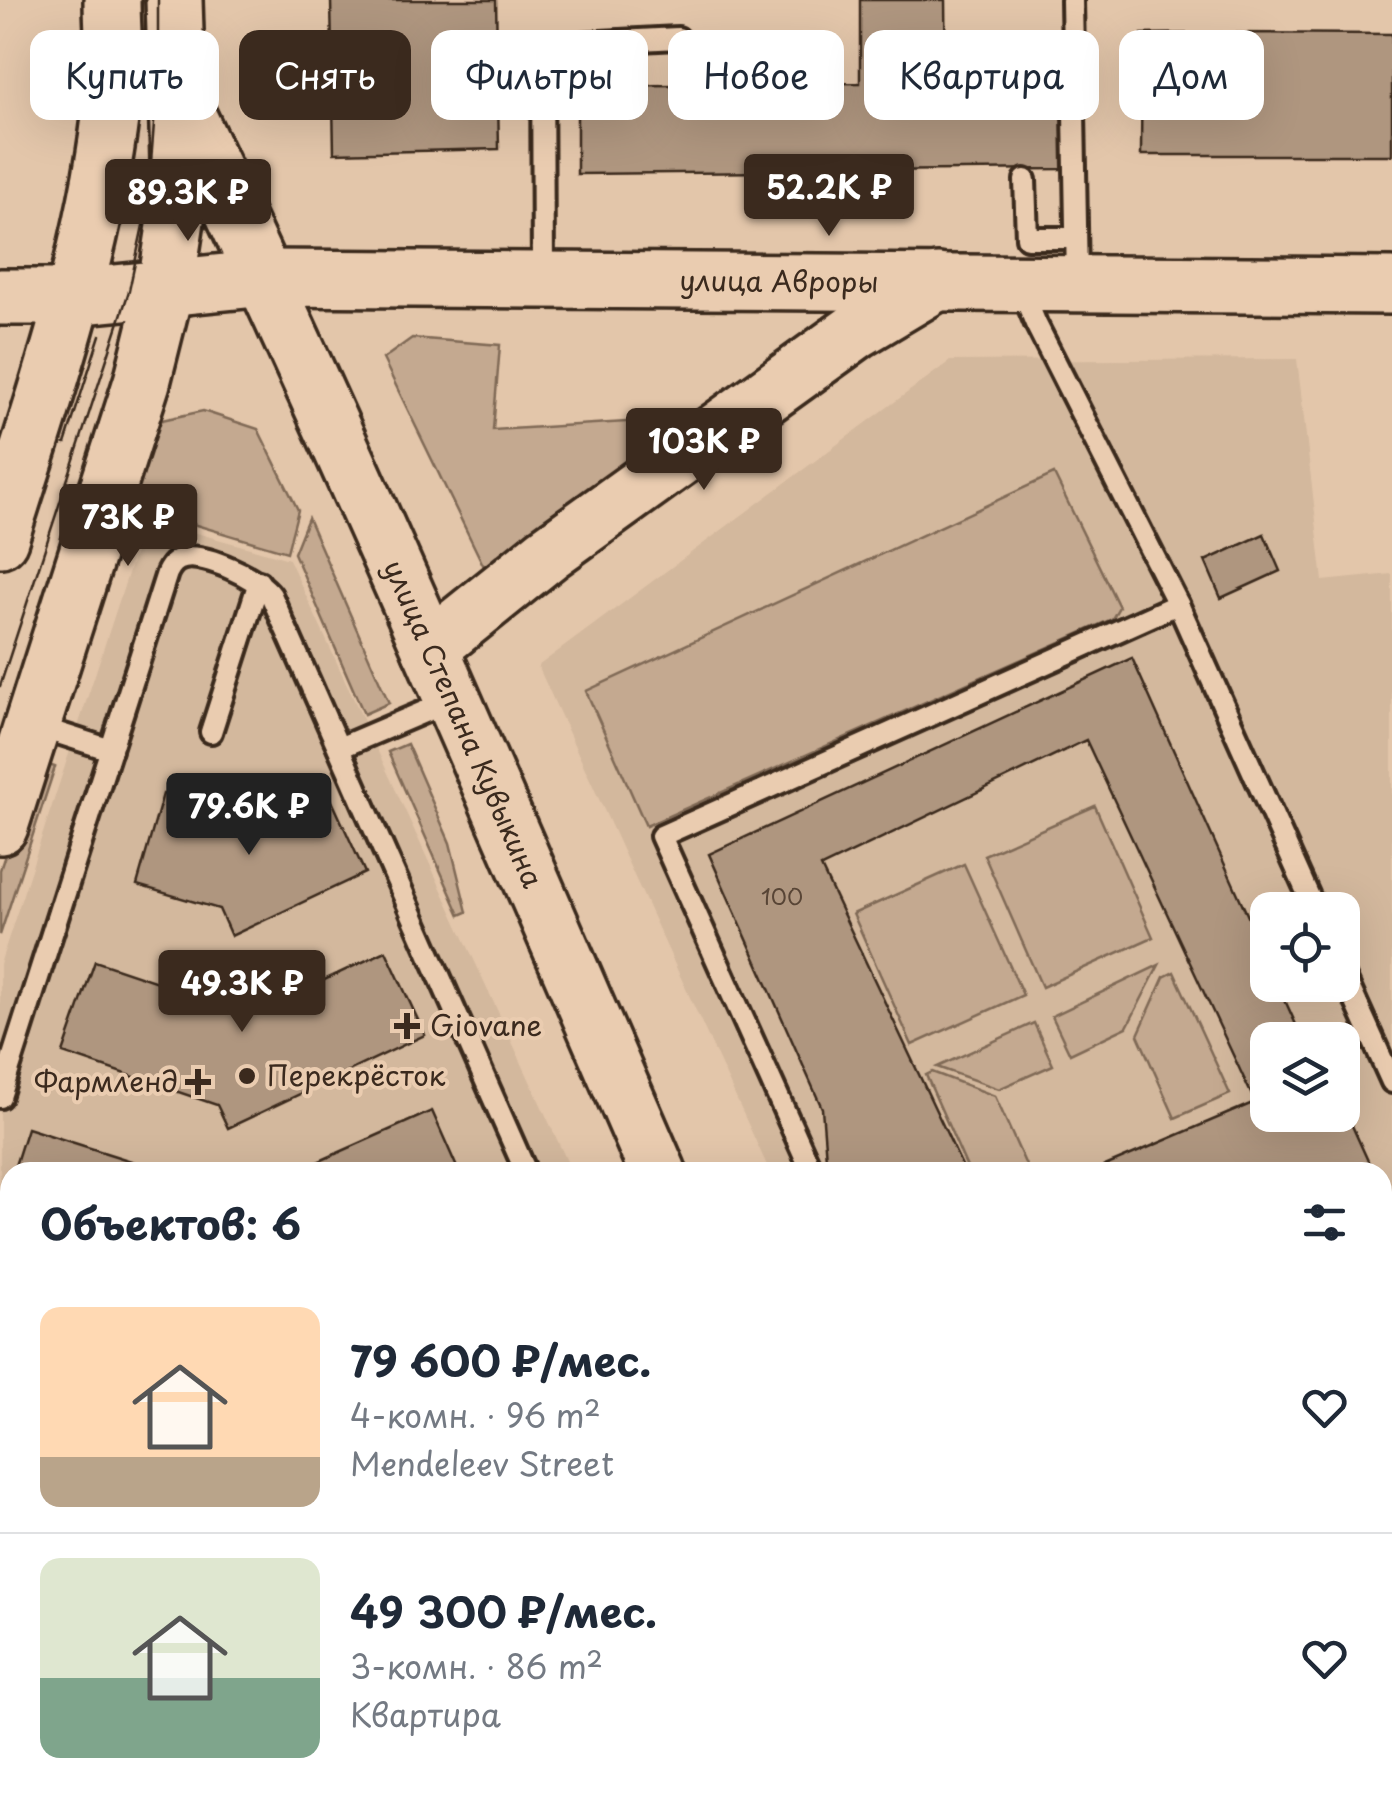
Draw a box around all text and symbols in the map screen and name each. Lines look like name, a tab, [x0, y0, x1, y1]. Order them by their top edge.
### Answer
chip: Купить	[30, 30, 219, 120]
chip: Снять	[239, 30, 411, 120]
chip: Фильтры	[431, 30, 648, 120]
chip: Новое	[668, 30, 844, 120]
chip: Квартира	[864, 30, 1099, 120]
chip: Дом	[1119, 30, 1264, 120]
pin: 52.2K ₽	[737, 154, 921, 239]
pin: 89.3K ₽	[96, 159, 280, 244]
text: 52.2K ₽	[766, 162, 892, 210]
text: 89.3K ₽	[127, 167, 249, 215]
street label: улица Авроры	[679, 258, 879, 302]
pin: 103K ₽	[623, 408, 785, 493]
text: 103K ₽	[648, 416, 760, 464]
pin: 73K ₽	[58, 484, 198, 569]
text: 73K ₽	[81, 492, 175, 540]
street label: улица Степана Кувыкина	[374, 552, 555, 894]
pin: 79.6K ₽	[157, 773, 341, 858]
text: 79.6K ₽	[188, 781, 310, 829]
house number: 100	[761, 879, 803, 912]
map controls	[1250, 892, 1360, 1132]
button: locate	[1250, 892, 1360, 1002]
pin: 49.3K ₽	[150, 950, 334, 1035]
text: 49.3K ₽	[180, 958, 304, 1006]
place label: Giovane	[430, 1003, 542, 1046]
marker: Giovane	[394, 1013, 420, 1039]
button: layers	[1250, 1022, 1360, 1132]
place label: Перекрёсток	[267, 1053, 446, 1096]
place label: Фармленд	[34, 1059, 178, 1102]
marker: Перекрёсток	[236, 1065, 258, 1087]
marker: Фармленд	[187, 1071, 209, 1093]
text: Объектов: 6	[40, 1191, 301, 1254]
icon: filters	[1297, 1195, 1352, 1250]
text: 79 600 ₽/мес.	[350, 1328, 651, 1391]
icon: home	[120, 1347, 240, 1467]
icon: heart	[1297, 1380, 1352, 1435]
text: 4-комн. · 96 m²	[350, 1391, 601, 1439]
text: Mendeleev Street	[350, 1439, 614, 1487]
text: 49 300 ₽/мес.	[350, 1579, 657, 1642]
icon: home	[120, 1598, 240, 1718]
icon: heart	[1297, 1631, 1352, 1686]
text: 3-комн. · 86 m²	[350, 1642, 603, 1690]
text: Квартира	[350, 1690, 501, 1738]

